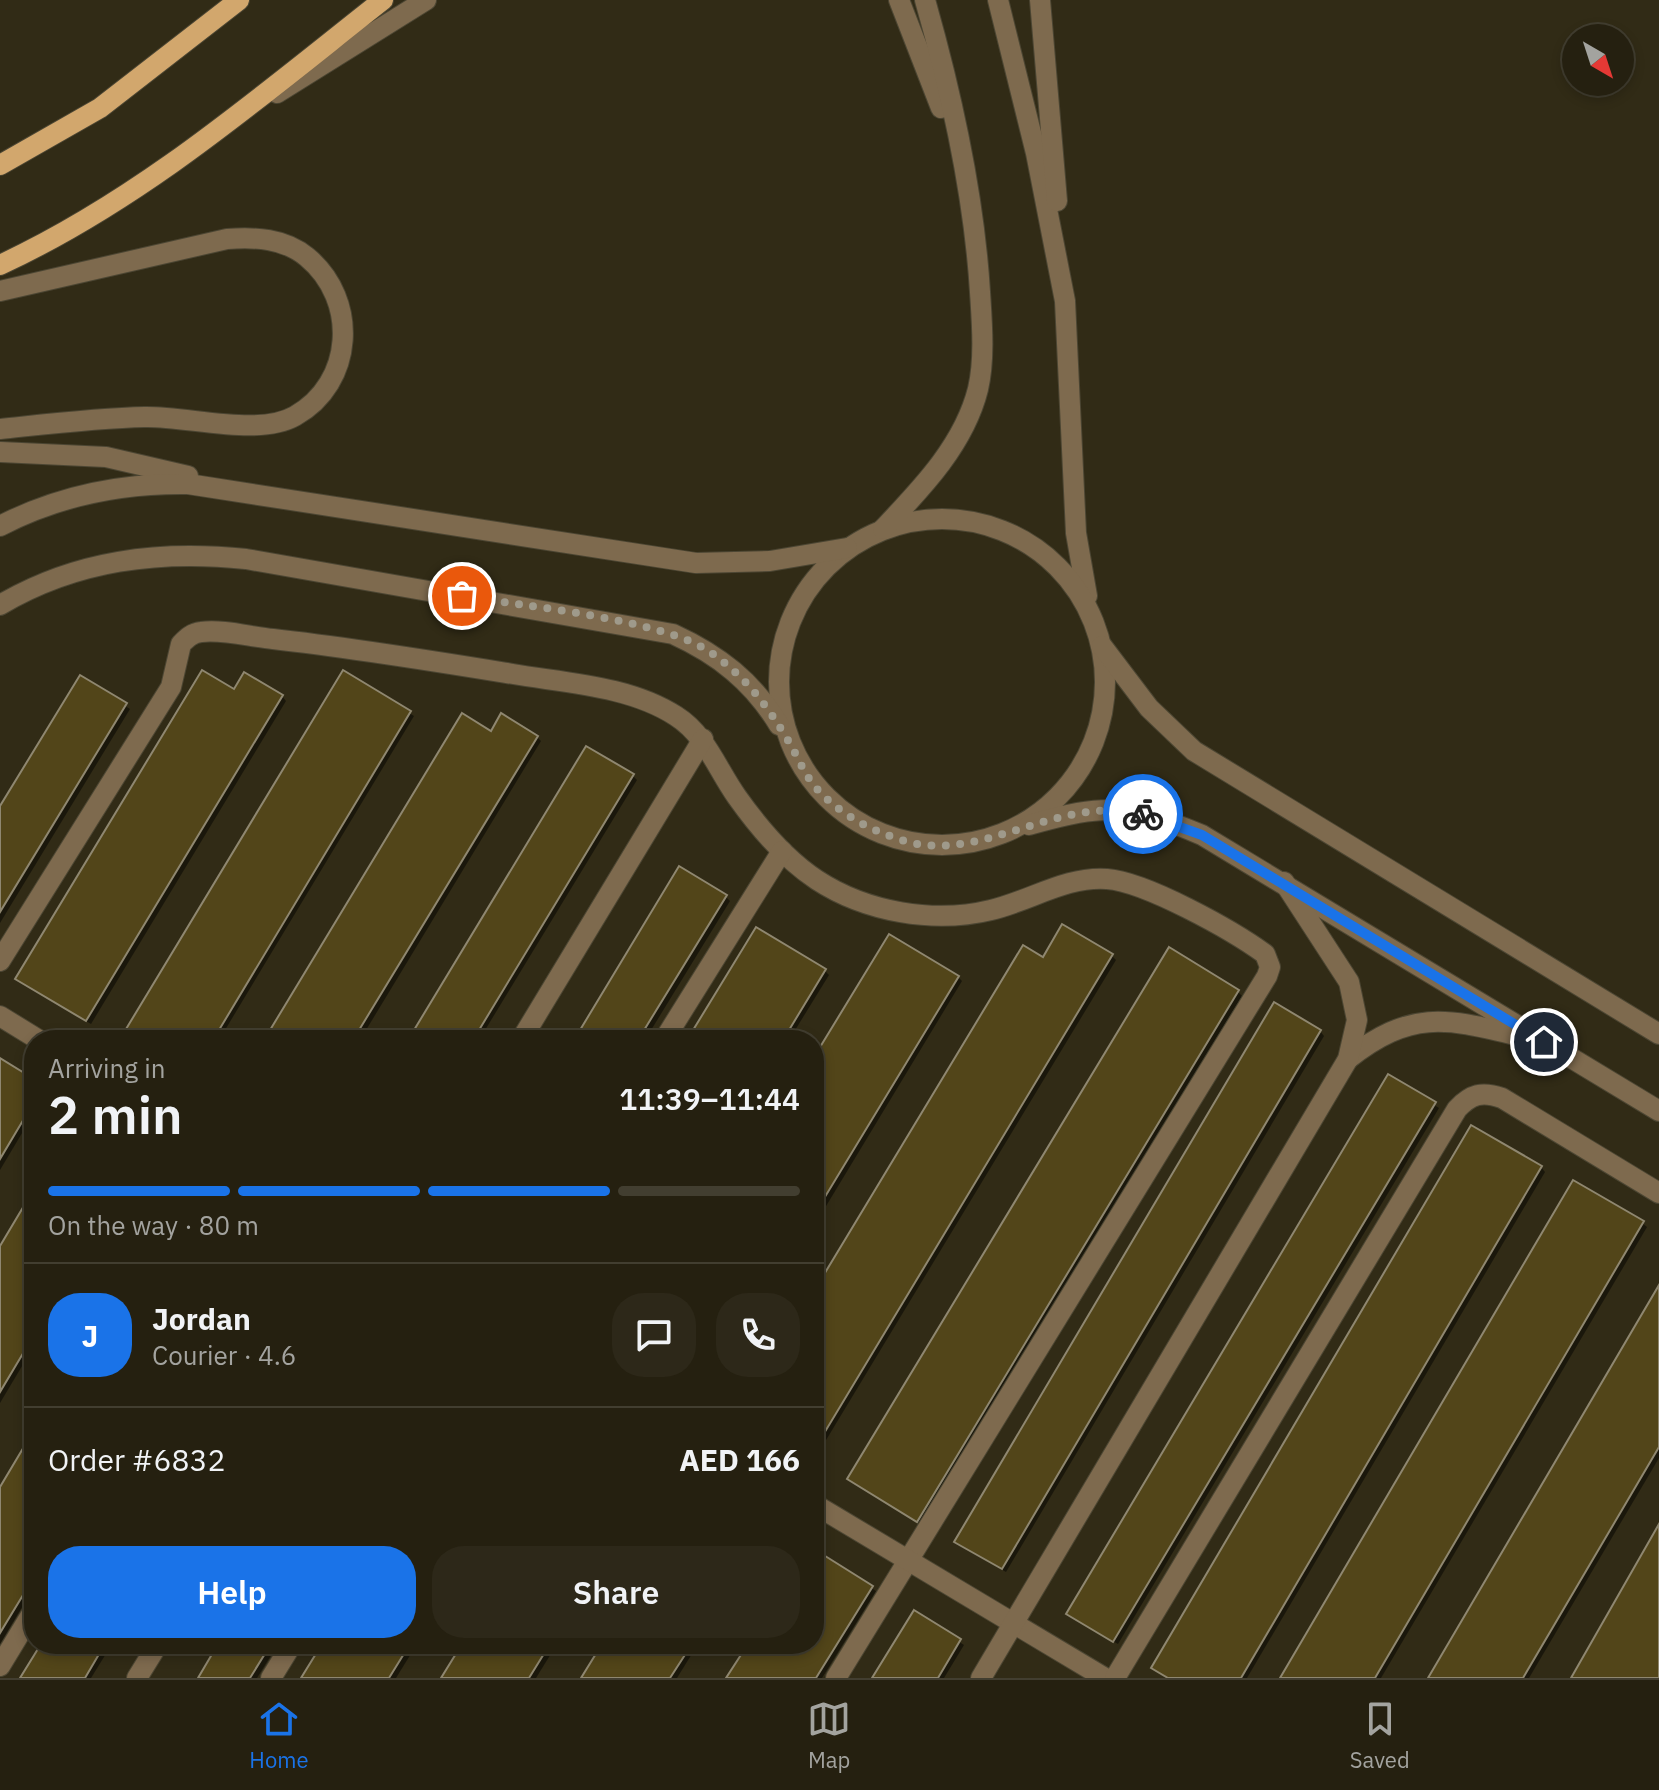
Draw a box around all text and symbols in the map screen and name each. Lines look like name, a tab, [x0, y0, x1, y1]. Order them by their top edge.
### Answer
north arrow	[1562, 24, 1634, 96]
map controls	[1562, 24, 1634, 96]
pin	[428, 562, 496, 630]
icon: bag	[440, 574, 484, 618]
courier	[1103, 774, 1183, 854]
icon: bike	[1121, 792, 1165, 836]
pin	[1510, 1008, 1578, 1076]
icon: home	[1522, 1020, 1566, 1064]
text: Arriving in	[48, 1051, 165, 1085]
text: 11:39–11:44	[619, 1079, 800, 1118]
text: 2 min	[48, 1081, 183, 1148]
text: On the way · 80 m	[48, 1208, 259, 1242]
button: chat	[612, 1293, 696, 1377]
button: phone	[716, 1293, 800, 1377]
text: Jordan	[152, 1299, 251, 1338]
text: J	[82, 1316, 98, 1355]
text: Courier · 4.6	[152, 1338, 296, 1372]
text: Order #6832	[48, 1440, 225, 1479]
text: AED 166	[679, 1440, 800, 1479]
button: Help	[48, 1546, 416, 1638]
button: Share	[432, 1546, 800, 1638]
tab: Home	[249, 1697, 309, 1774]
tab: Map	[807, 1697, 851, 1774]
tab: Saved	[1350, 1697, 1410, 1774]

